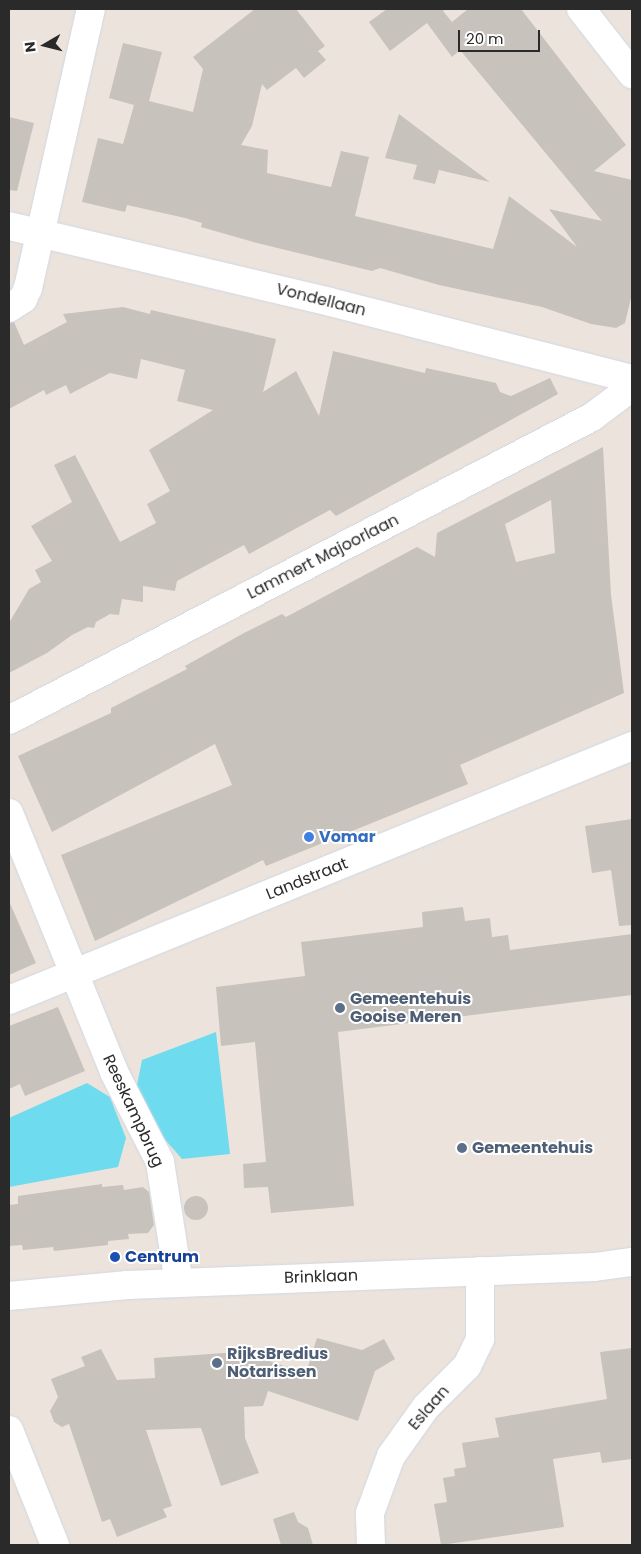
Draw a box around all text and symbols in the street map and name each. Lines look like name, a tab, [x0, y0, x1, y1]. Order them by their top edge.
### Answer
north arrow	[20, 20, 70, 70]
scale bar	[461, 20, 544, 52]
text: 20 m	[466, 28, 504, 49]
text: N	[20, 40, 41, 54]
street label: Vondellaan	[274, 280, 368, 320]
street label: Lammert Majoorlaan	[244, 510, 402, 604]
place label: Vomar	[319, 827, 376, 847]
marker: Vomar	[303, 831, 315, 843]
street label: Landstraat	[263, 854, 351, 904]
place label: Gemeentehuis Gooise Meren	[350, 989, 471, 1027]
marker: Gemeentehuis Gooise Meren	[334, 1002, 346, 1014]
street label: Reeskampbrug	[98, 1052, 168, 1170]
place label: Gemeentehuis	[472, 1138, 593, 1158]
marker: Gemeentehuis	[456, 1142, 468, 1154]
place label: Centrum	[125, 1247, 199, 1267]
marker: Centrum	[109, 1251, 121, 1263]
street label: Brinklaan	[284, 1266, 358, 1288]
place label: RijksBredius Notarissen	[227, 1344, 328, 1382]
marker: RijksBredius Notarissen	[211, 1357, 223, 1369]
street label: Eslaan	[405, 1382, 453, 1434]

